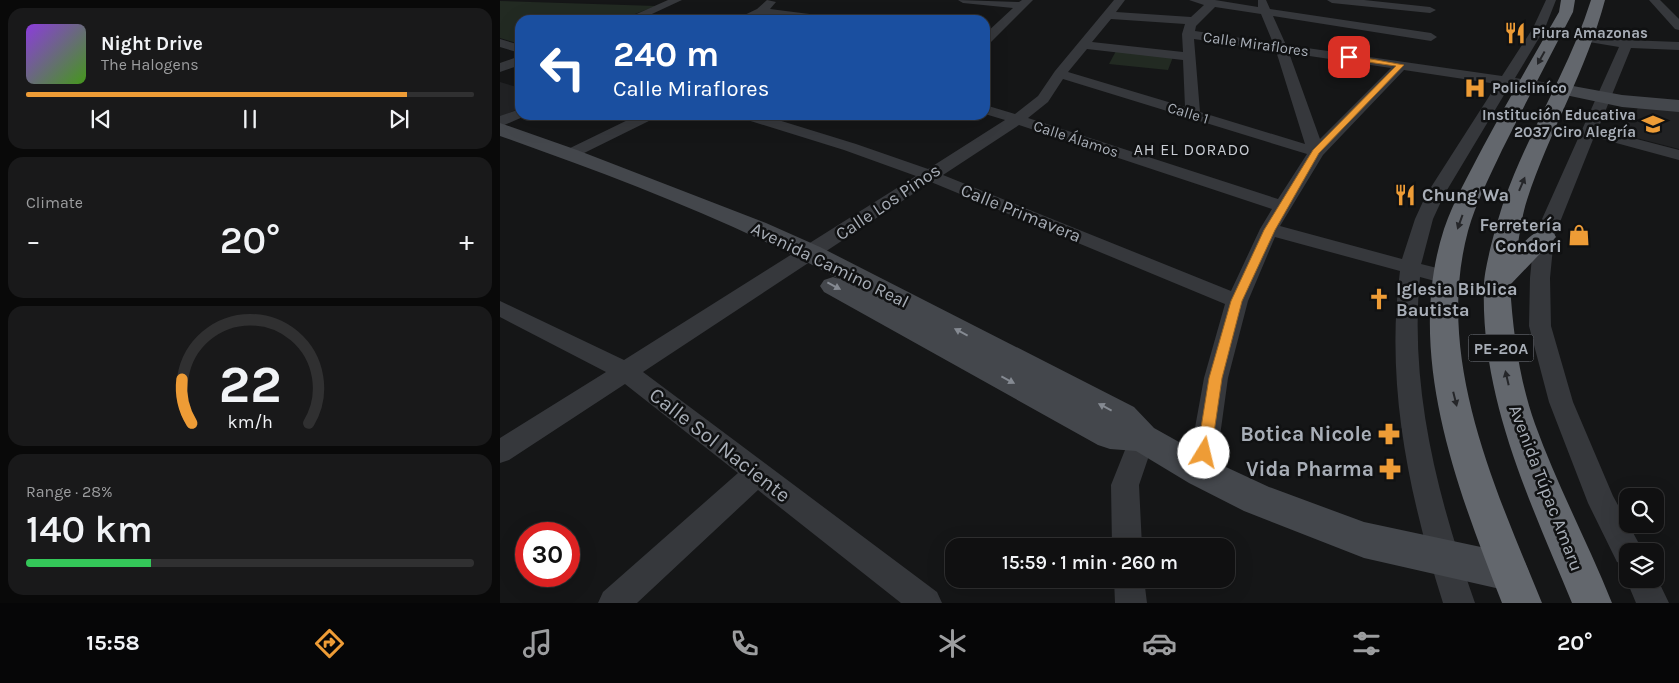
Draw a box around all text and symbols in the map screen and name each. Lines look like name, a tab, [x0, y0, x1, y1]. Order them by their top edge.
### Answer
restaurant icon: Piura Amazonas	[1502, 20, 1528, 46]
place label: Piura Amazonas	[1532, 24, 1648, 42]
street label: Calle Miraflores	[1202, 28, 1310, 60]
text: Night Drive	[101, 33, 203, 55]
text: 240 m	[613, 34, 719, 75]
icon: left	[530, 35, 595, 100]
pin	[1328, 36, 1370, 78]
icon: arrive	[1335, 43, 1363, 71]
one-way arrow	[1536, 51, 1545, 64]
text: The Halogens	[101, 55, 199, 74]
hospital icon: Policliníco	[1462, 75, 1488, 101]
text: Calle Miraflores	[613, 76, 769, 102]
place label: Policliníco	[1492, 79, 1567, 97]
street label: Calle 1	[1165, 98, 1211, 128]
icon: previous	[87, 105, 115, 133]
icon: pause	[236, 105, 264, 133]
icon: next	[385, 105, 413, 133]
place label: Institución Educativa 2037 Ciro Alegría	[1482, 106, 1636, 141]
school or university icon: Institución Educativa 2037 Ciro Alegría	[1640, 111, 1666, 137]
street label: Calle Álamos	[1031, 117, 1121, 161]
district label: AH EL DORADO	[1134, 140, 1250, 159]
street label: Calle Los Pinos	[831, 159, 945, 245]
one-way arrow	[1519, 177, 1527, 191]
street label: Calle Primavera	[958, 179, 1084, 247]
restaurant icon: Chung Wa	[1392, 182, 1418, 208]
place label: Chung Wa	[1422, 184, 1509, 206]
text: Climate	[26, 193, 83, 212]
one-way arrow	[1456, 214, 1463, 229]
place label: Ferretería Condori	[1479, 214, 1562, 257]
street label: Avenida Camino Real	[748, 217, 912, 313]
text: 20°	[220, 218, 280, 263]
shop icon: Ferretería Condori	[1566, 222, 1592, 248]
text: −	[26, 224, 41, 257]
text: +	[459, 224, 474, 257]
place label: Iglesia Biblica Bautista	[1396, 278, 1518, 321]
one-way arrow	[827, 282, 841, 291]
church icon: Iglesia Biblica Bautista	[1366, 286, 1392, 312]
one-way arrow	[954, 328, 968, 336]
road number: PE-20A	[1468, 334, 1534, 362]
text: 22	[219, 354, 281, 415]
one-way arrow	[1503, 370, 1511, 385]
one-way arrow	[1001, 376, 1015, 384]
street label: Calle Sol Naciente	[645, 383, 795, 507]
one-way arrow	[1451, 391, 1459, 406]
street label: Avenida Túpac Amaru	[1504, 402, 1588, 574]
one-way arrow	[1098, 403, 1112, 411]
text: km/h	[227, 412, 273, 433]
pharmacy icon: Botica Nicole	[1376, 421, 1402, 447]
place label: Botica Nicole	[1240, 422, 1372, 446]
position arrow	[1177, 426, 1229, 478]
pharmacy icon: Vida Pharma	[1377, 456, 1403, 482]
place label: Vida Pharma	[1246, 457, 1374, 481]
text: Range · 28%	[26, 482, 113, 501]
map controls	[1619, 488, 1664, 588]
button: search	[1619, 488, 1664, 533]
text: 140 km	[26, 507, 153, 552]
speed limit sign: 30	[515, 522, 580, 587]
button: layers	[1619, 543, 1664, 588]
text: 15:59 · 1 min · 260 m	[1002, 552, 1178, 574]
icon: directions	[312, 626, 347, 661]
icon: music	[520, 626, 555, 661]
icon: phone	[727, 626, 762, 661]
icon: climate	[935, 626, 970, 661]
icon: car	[1142, 626, 1177, 661]
icon: filters	[1349, 626, 1384, 661]
text: 15:58	[86, 630, 140, 656]
text: 20°	[1557, 630, 1593, 656]

